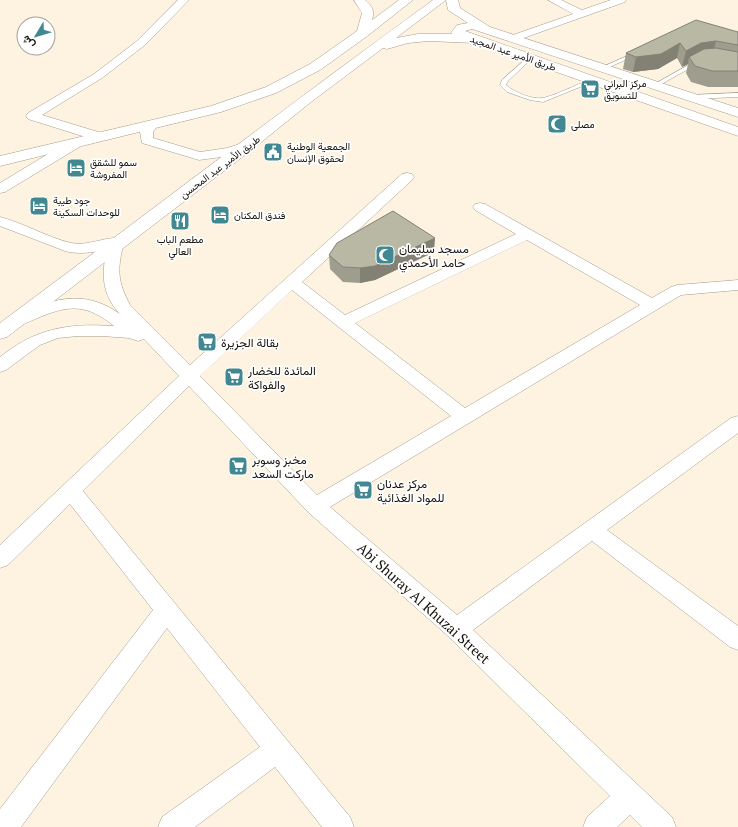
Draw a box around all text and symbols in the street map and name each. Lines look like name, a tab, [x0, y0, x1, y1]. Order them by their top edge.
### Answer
north arrow	[16, 16, 56, 56]
street label: طريق الأمير عبد المجيد	[468, 32, 558, 74]
text: ش	[19, 33, 38, 52]
place label: مركز البراني للتسويق	[604, 77, 647, 102]
supermarket icon: مركز البراني للتسويق	[579, 78, 601, 100]
mosque icon: مصلى	[546, 113, 568, 135]
place label: مصلى	[571, 118, 595, 131]
street label: طريق الأمير عبد المحسن	[177, 132, 263, 201]
place label: الجمعية الوطنية لحقوق الإنسان	[287, 140, 350, 165]
public building icon: الجمعية الوطنية لحقوق الإنسان	[262, 141, 284, 163]
place label: سمو للشقق المفروشة	[90, 156, 137, 181]
hotel icon: سمو للشقق المفروشة	[65, 157, 87, 179]
place label: جود طيبة للوحدات السكينة	[53, 194, 120, 219]
hotel icon: جود طيبة للوحدات السكينة	[28, 195, 50, 217]
hotel icon: فندق المكنان	[209, 204, 231, 226]
place label: فندق المكنان	[234, 209, 286, 222]
restaurant icon: مطعم الباب العالي	[169, 210, 191, 232]
place label: مطعم الباب العالي	[157, 233, 203, 260]
place label: مسجد سليمان حامد الأحمدي	[399, 241, 469, 273]
mosque icon: مسجد سليمان حامد الأحمدي	[374, 244, 396, 266]
supermarket icon: بقالة الجزيرة	[196, 331, 218, 353]
place label: بقالة الجزيرة	[221, 335, 279, 351]
place label: المائدة للخضار والفواكة	[247, 363, 316, 393]
supermarket icon: المائدة للخضار والفواكة	[223, 366, 245, 388]
place label: مخبز وسوبر ماركت السعد	[251, 452, 314, 482]
supermarket icon: مخبز وسوبر ماركت السعد	[227, 455, 249, 477]
place label: مركز عدنان للمواد الغذائية	[377, 476, 444, 506]
supermarket icon: مركز عدنان للمواد الغذائية	[352, 479, 374, 501]
street label: Abi Shuray Al Khuzai Street	[354, 538, 495, 668]

